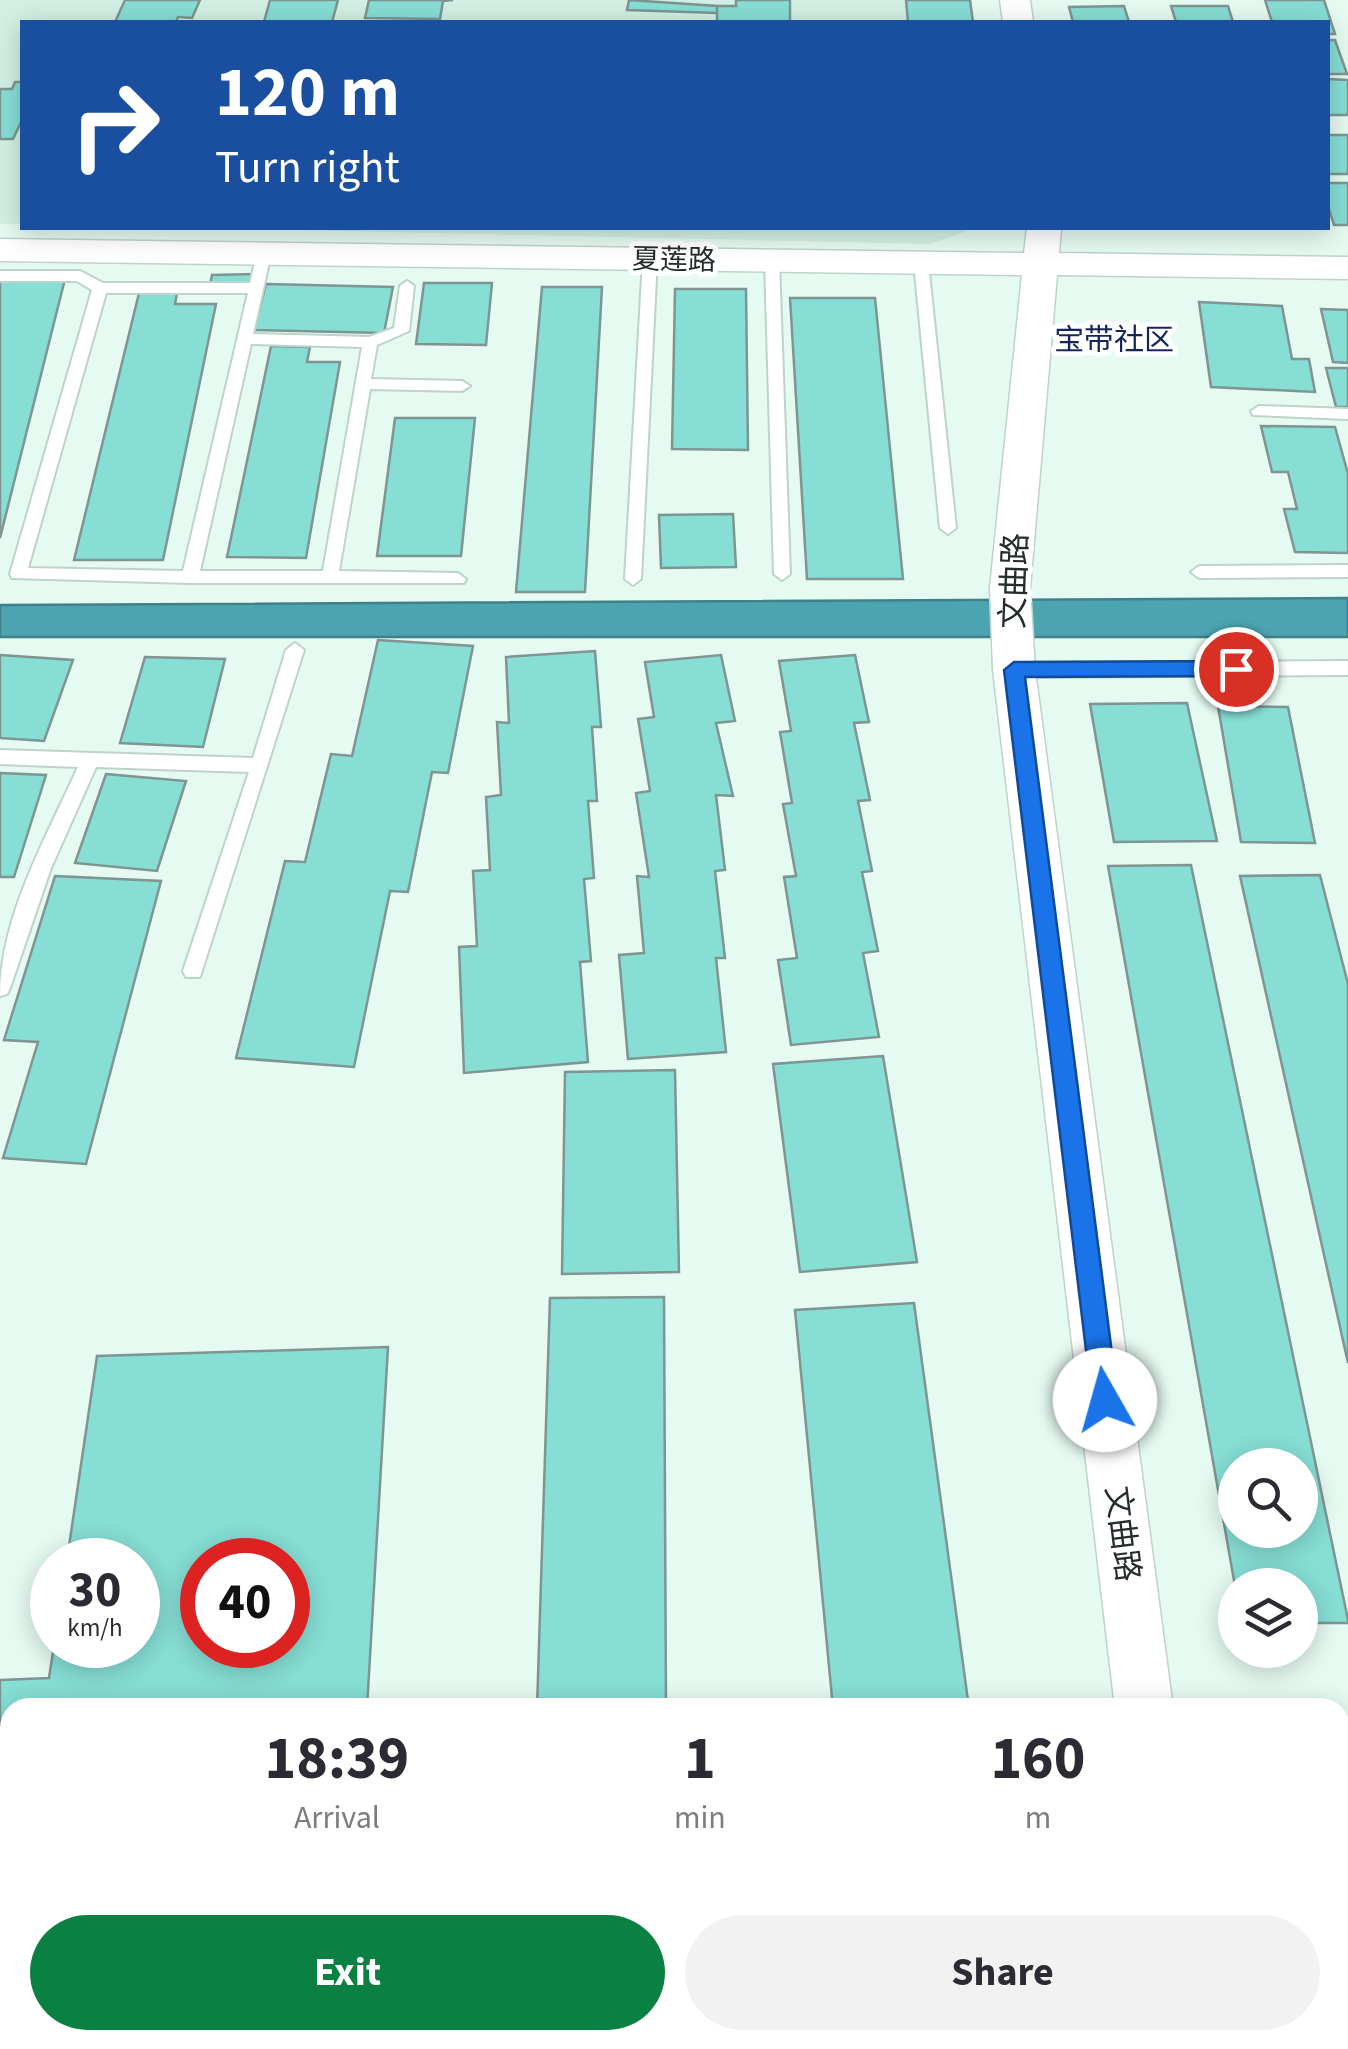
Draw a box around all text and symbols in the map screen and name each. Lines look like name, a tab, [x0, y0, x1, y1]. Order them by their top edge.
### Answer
text: 120 m	[215, 43, 400, 143]
icon: right	[50, 60, 180, 190]
text: Turn right	[215, 136, 400, 200]
street label: 夏莲路	[632, 239, 716, 281]
district label: 宝带社区	[1054, 319, 1174, 362]
street label: 文曲路	[990, 532, 1040, 630]
pin	[1194, 627, 1279, 712]
icon: arrive	[1209, 642, 1264, 697]
position arrow	[1053, 1348, 1157, 1452]
map controls	[1218, 1448, 1318, 1668]
button: search	[1218, 1448, 1318, 1548]
street label: 文曲路	[1093, 1484, 1151, 1584]
speed limit sign: 40	[180, 1538, 310, 1668]
text: 30	[69, 1555, 121, 1626]
button: layers	[1218, 1568, 1318, 1668]
text: km/h	[67, 1610, 123, 1646]
text: 18:39	[265, 1717, 409, 1802]
text: 1	[684, 1717, 716, 1802]
text: 160	[990, 1717, 1085, 1802]
text: Arrival	[294, 1795, 380, 1841]
text: min	[674, 1795, 726, 1841]
text: m	[1025, 1795, 1051, 1841]
button: Exit	[30, 1915, 665, 2030]
button: Share	[685, 1915, 1320, 2030]

